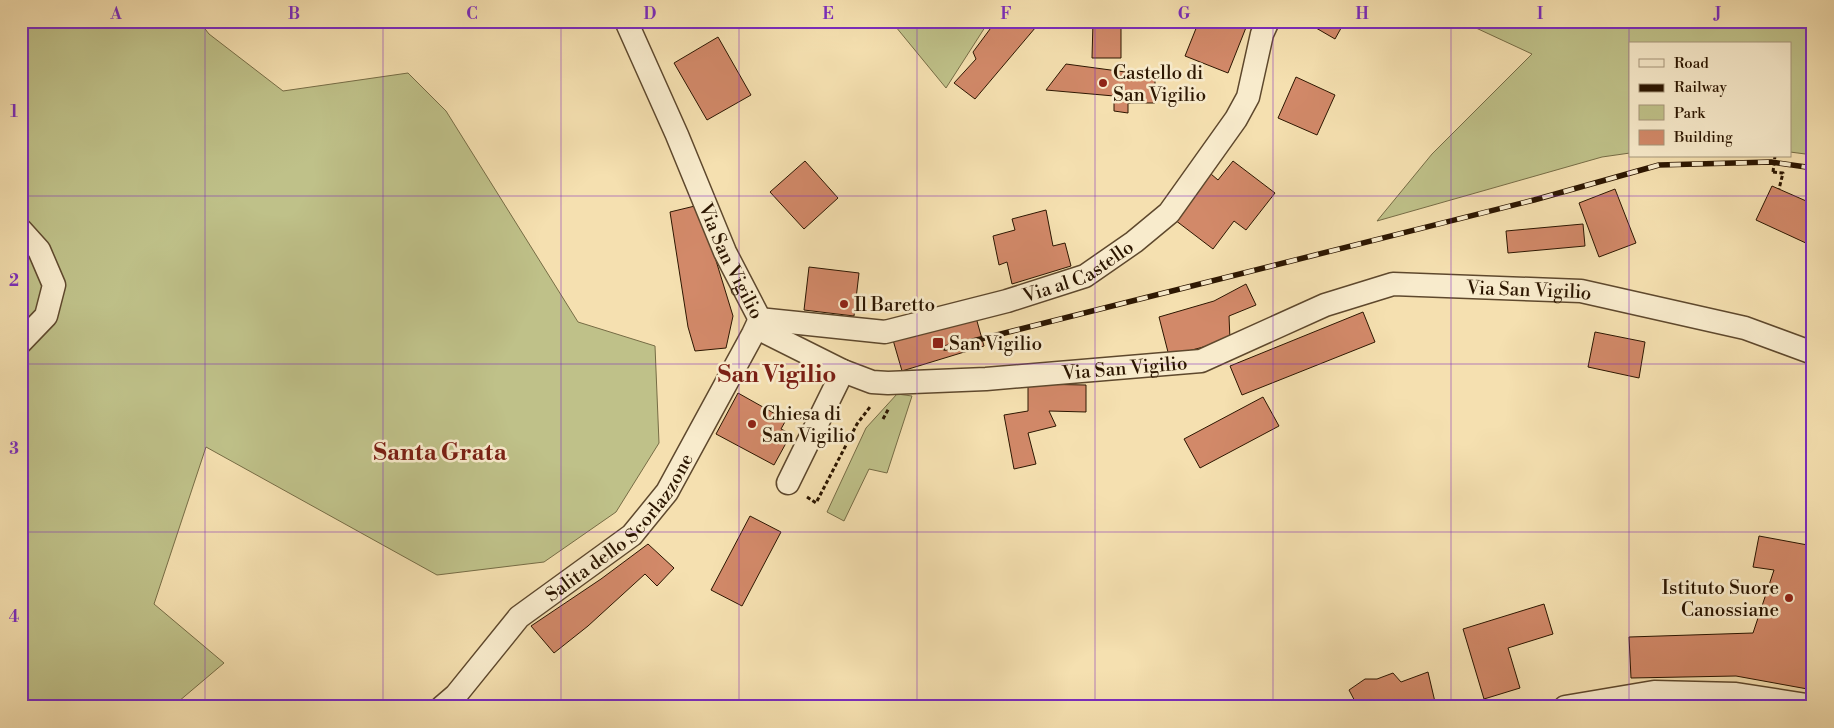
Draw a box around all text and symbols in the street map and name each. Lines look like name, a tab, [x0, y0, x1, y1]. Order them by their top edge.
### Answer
text: A	[109, 4, 122, 24]
text: B	[288, 4, 300, 24]
text: C	[466, 4, 478, 24]
text: D	[644, 4, 657, 24]
text: E	[822, 4, 834, 24]
text: F	[1000, 4, 1012, 24]
text: G	[1178, 4, 1191, 24]
text: H	[1355, 4, 1369, 24]
text: I	[1537, 4, 1543, 24]
text: J	[1713, 4, 1721, 24]
legend	[1629, 42, 1792, 158]
text: Road	[1674, 54, 1709, 73]
place label: Castello di San Vigilio	[1113, 61, 1206, 107]
marker: Castello di San Vigilio	[1097, 77, 1109, 89]
text: Railway	[1674, 78, 1728, 97]
text: 1	[10, 102, 18, 122]
text: Park	[1674, 104, 1706, 123]
text: Building	[1673, 128, 1733, 147]
street label: Via San Vigilio	[693, 199, 769, 323]
street label: Via al Castello	[1019, 235, 1138, 308]
text: 2	[9, 271, 19, 291]
street label: Via San Vigilio	[1465, 276, 1594, 306]
place label: Il Baretto	[854, 293, 935, 317]
marker: Il Baretto	[838, 298, 850, 310]
place label: San Vigilio	[949, 332, 1042, 356]
marker: San Vigilio	[931, 336, 945, 350]
street label: Via San Vigilio	[1060, 351, 1189, 386]
district label: San Vigilio	[718, 360, 836, 390]
place label: Chiesa di San Vigilio	[762, 402, 855, 448]
marker: Chiesa di San Vigilio	[746, 418, 758, 430]
district label: Santa Grata	[373, 438, 508, 468]
text: 3	[9, 439, 19, 459]
street label: Salita dello Scorlazzone	[541, 449, 699, 607]
place label: Istituto Suore Canossiane	[1662, 576, 1779, 622]
marker: Istituto Suore Canossiane	[1783, 592, 1795, 604]
text: 4	[9, 607, 20, 627]

